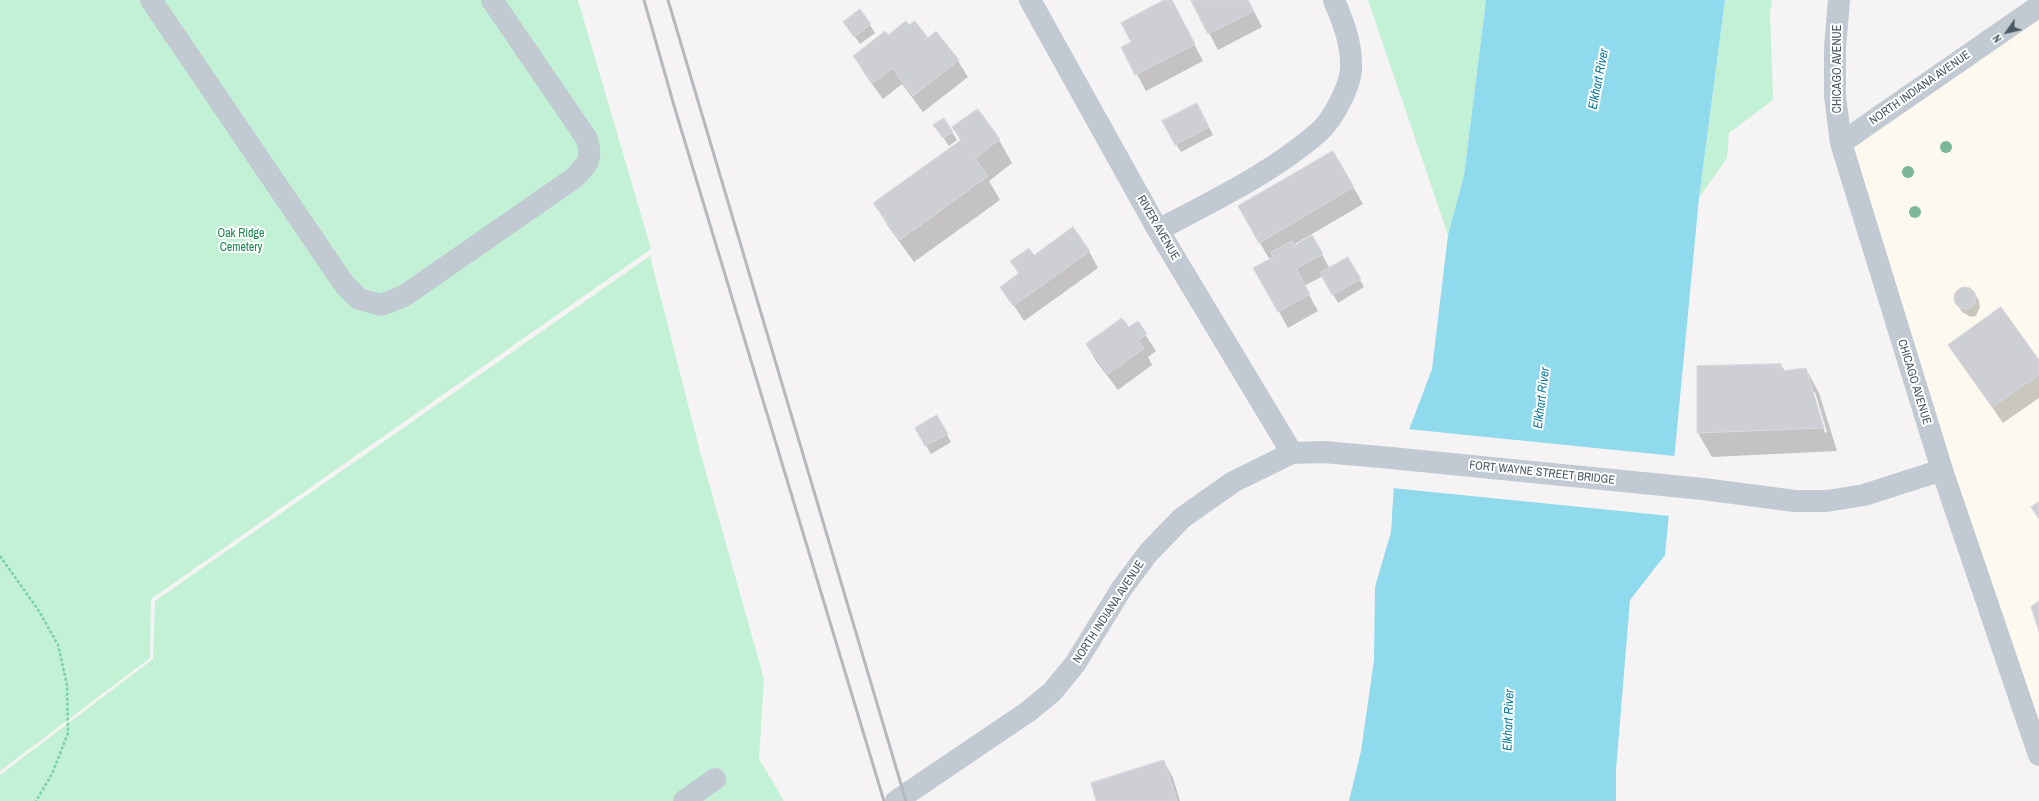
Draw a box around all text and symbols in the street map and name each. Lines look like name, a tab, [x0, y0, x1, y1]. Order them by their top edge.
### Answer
north arrow	[1987, 12, 2027, 52]
street label: CHICAGO AVENUE	[1831, 25, 1845, 113]
text: N	[1989, 32, 2005, 45]
water label: Elkhart River	[1585, 47, 1613, 111]
street label: NORTH INDIANA AVENUE	[1867, 48, 1973, 128]
street label: RIVER AVENUE	[1134, 193, 1182, 263]
park label: Oak Ridge Cemetery	[217, 227, 265, 255]
street label: CHICAGO AVENUE	[1894, 338, 1934, 426]
water label: Elkhart River	[1531, 366, 1553, 430]
street label: FORT WAYNE STREET BRIDGE	[1468, 458, 1616, 488]
street label: NORTH INDIANA AVENUE	[1070, 558, 1148, 666]
water label: Elkhart River	[1500, 689, 1518, 751]

